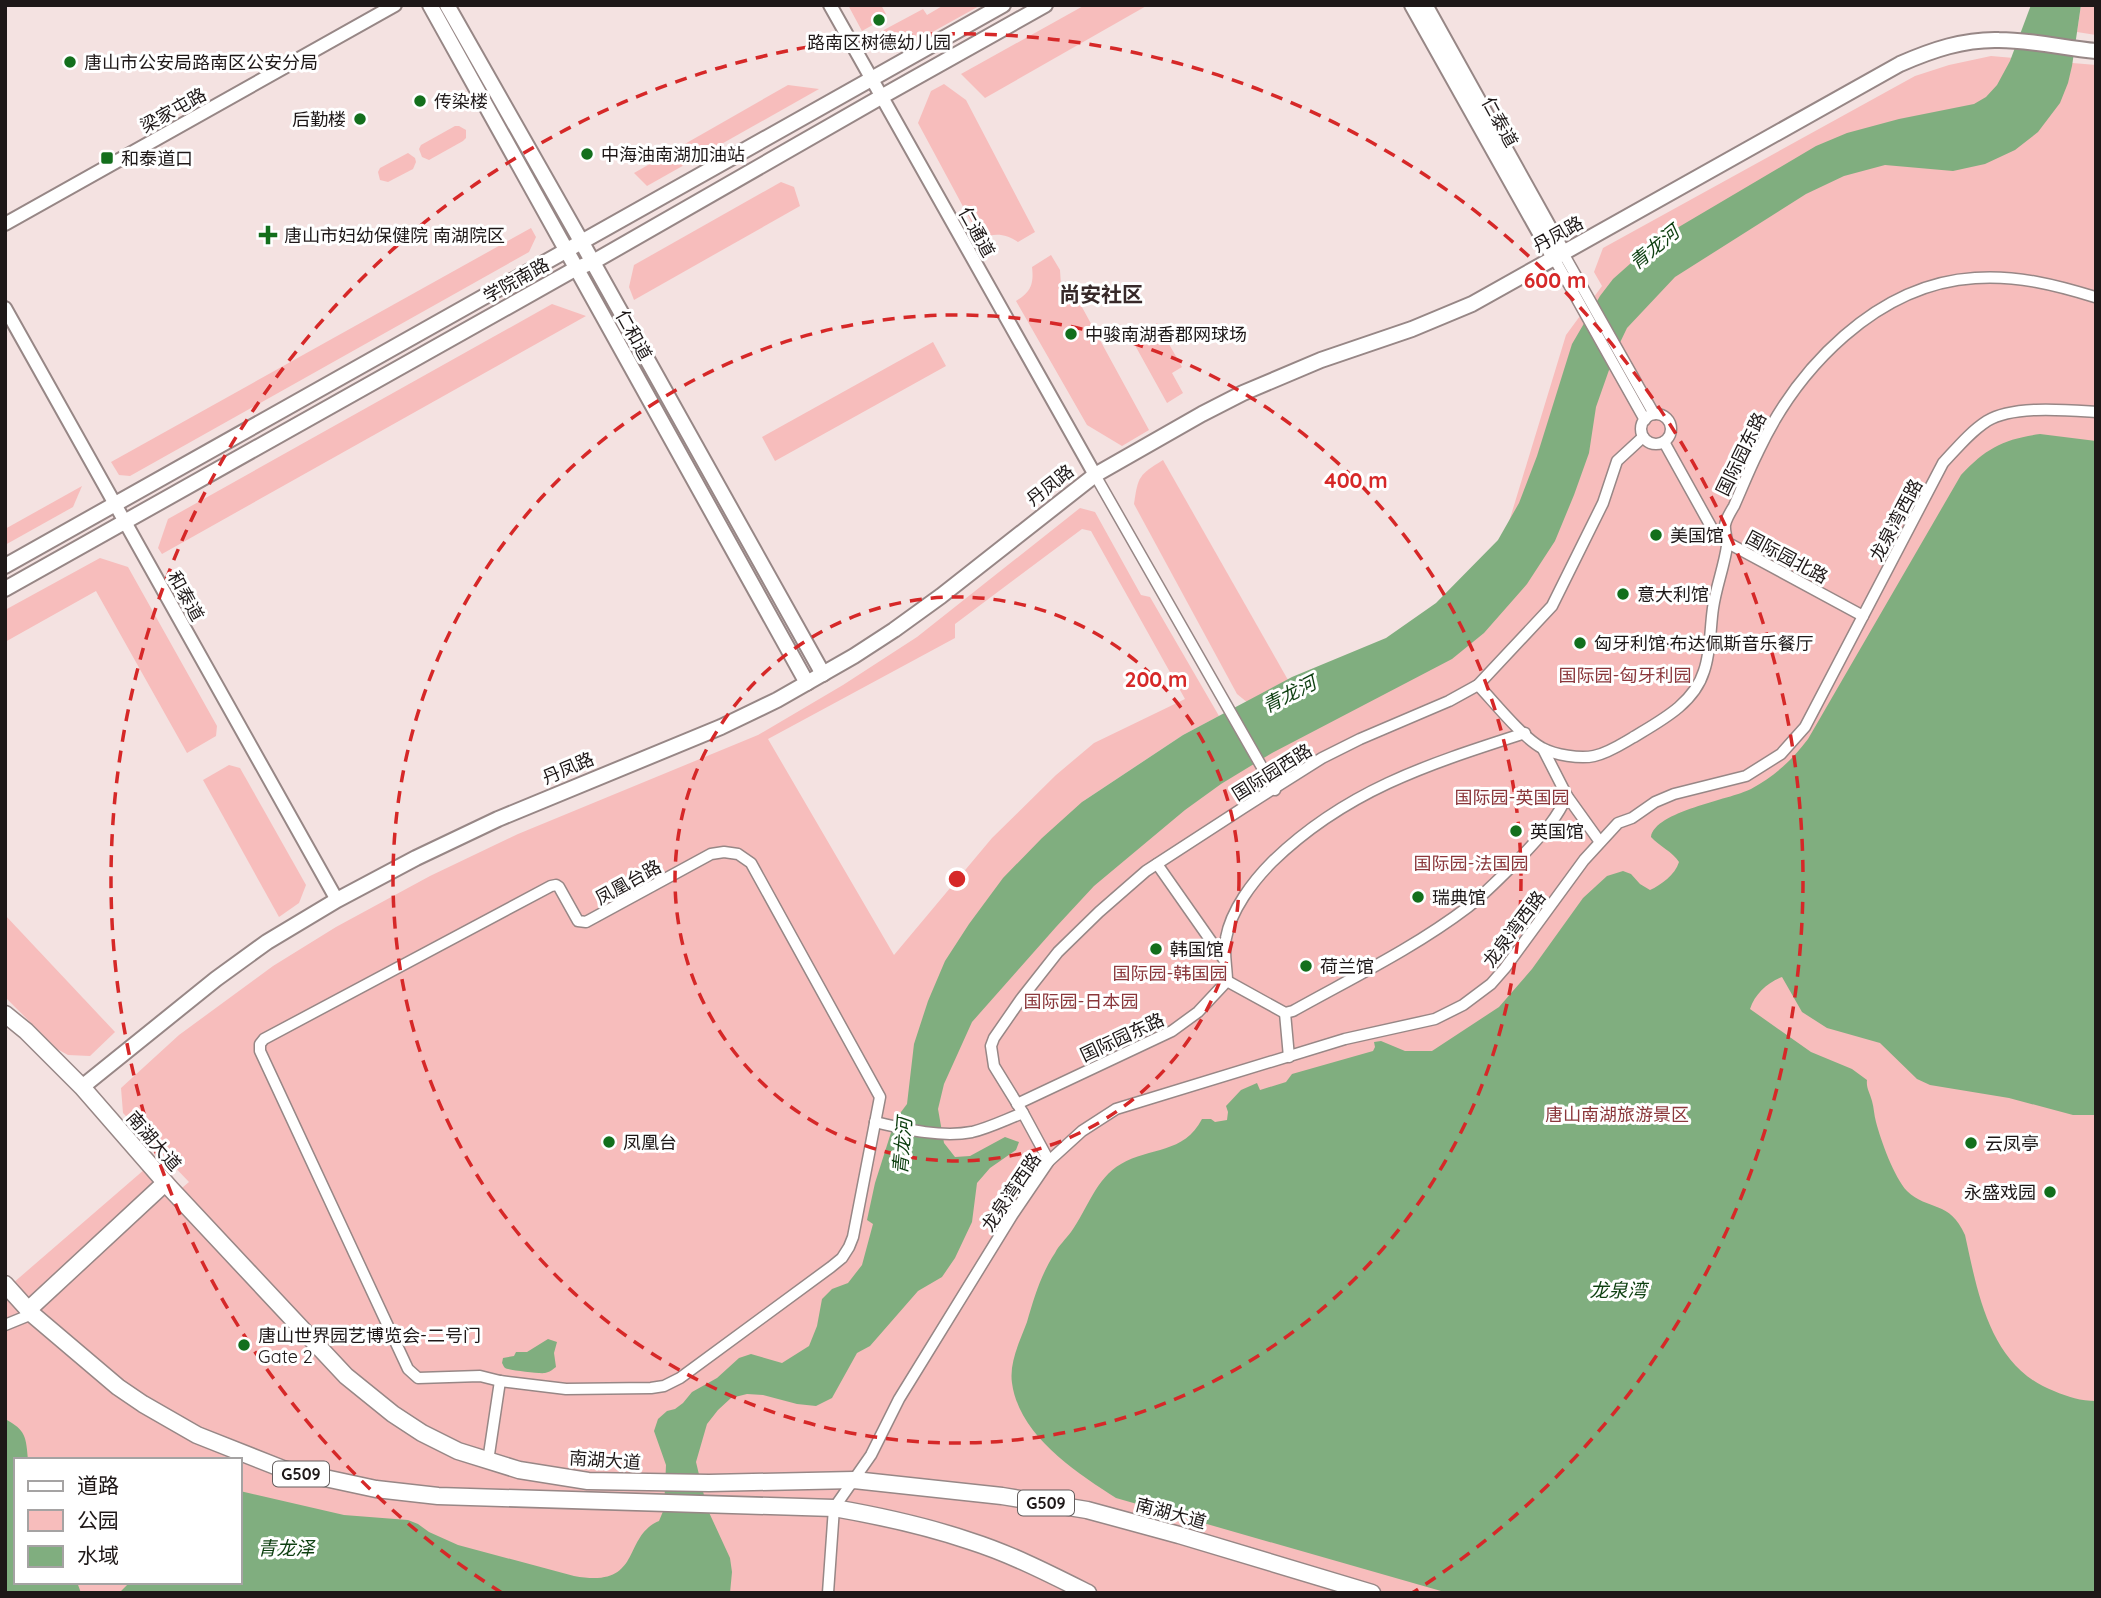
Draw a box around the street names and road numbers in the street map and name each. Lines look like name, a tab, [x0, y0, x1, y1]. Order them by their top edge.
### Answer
street label: 梁家屯路	[136, 82, 210, 138]
street label: 仁泰道	[1477, 93, 1523, 151]
street label: 仁通道	[954, 203, 1000, 261]
street label: 丹凤路	[1529, 211, 1587, 257]
street label: 学院南路	[479, 252, 553, 308]
street label: 仁和道	[611, 306, 657, 364]
street label: 国际园东路	[1711, 409, 1771, 499]
street label: 丹凤路	[1022, 459, 1078, 511]
street label: 龙泉湾西路	[1865, 475, 1927, 565]
street label: 国际园北路	[1742, 526, 1832, 588]
street label: 和泰道	[163, 567, 209, 625]
street label: 国际园西路	[1228, 738, 1316, 806]
street label: 丹凤路	[539, 747, 597, 789]
street label: 凤凰台路	[591, 854, 665, 910]
street label: 龙泉湾西路	[1478, 886, 1550, 972]
street label: 国际园东路	[1076, 1008, 1168, 1066]
street label: 南湖大道	[122, 1106, 186, 1176]
street label: 龙泉湾西路	[976, 1148, 1046, 1236]
street label: 南湖大道	[568, 1446, 642, 1474]
road number: G509	[273, 1462, 329, 1486]
road number: G509	[1018, 1490, 1074, 1516]
street label: 南湖大道	[1133, 1493, 1209, 1533]

